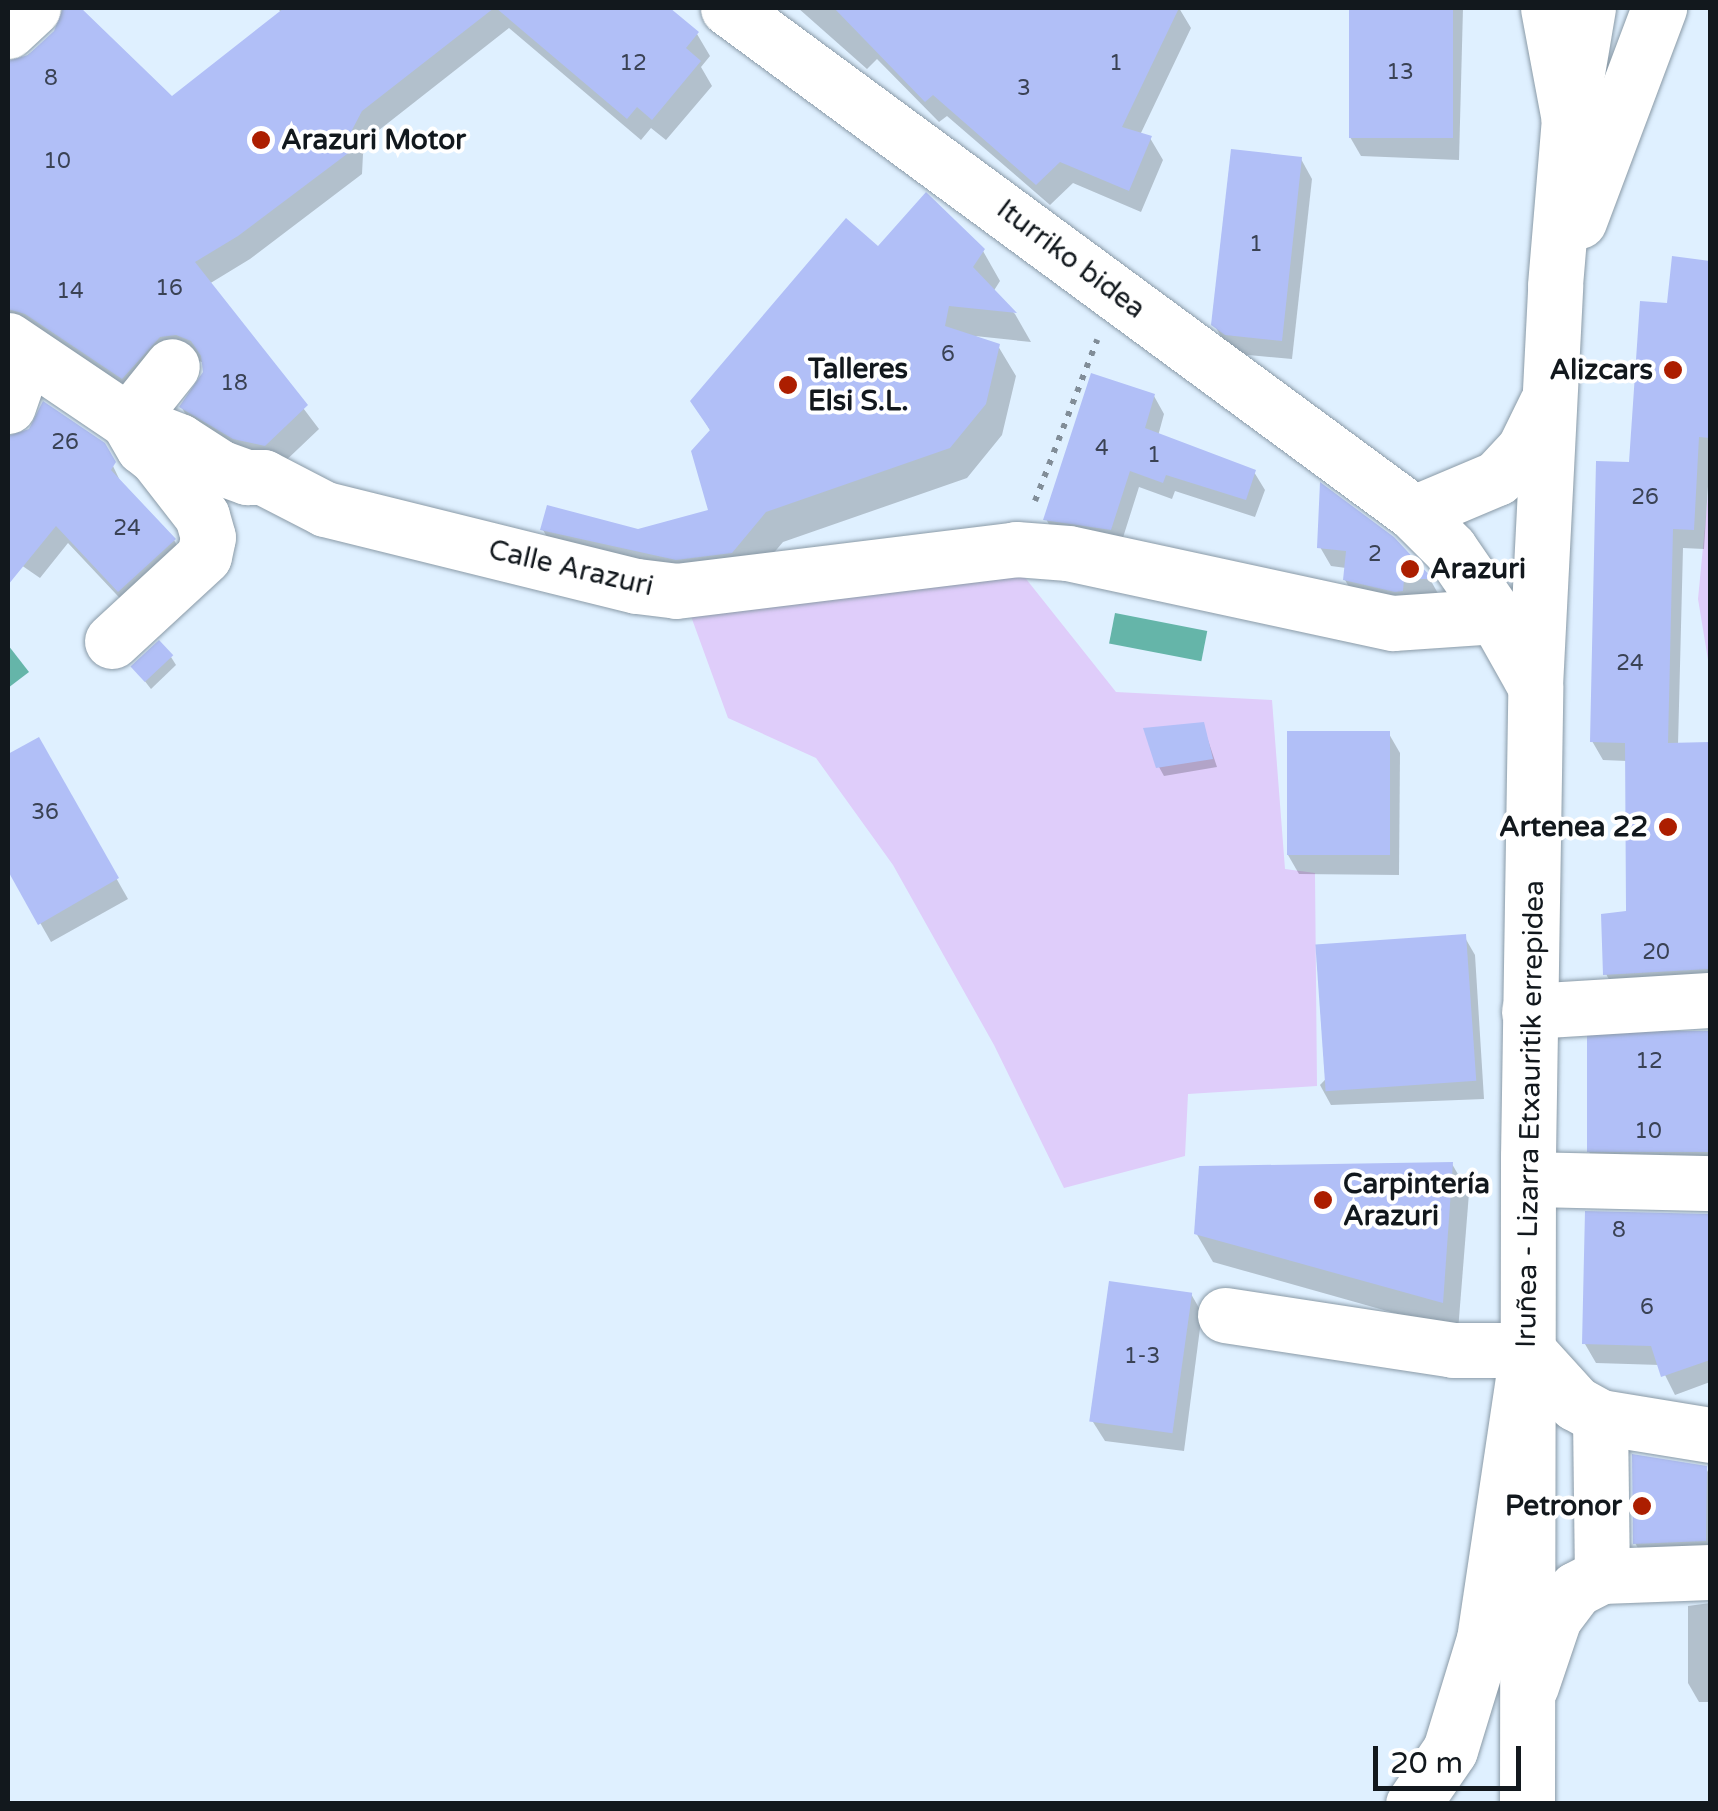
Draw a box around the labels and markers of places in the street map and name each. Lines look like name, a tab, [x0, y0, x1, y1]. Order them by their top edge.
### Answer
place label: Arazuri Motor	[281, 123, 466, 157]
marker: Arazuri Motor	[250, 129, 272, 151]
place label: Talleres Elsi S.L.	[808, 352, 908, 418]
place label: Alizcars	[1550, 353, 1653, 387]
marker: Alizcars	[1662, 359, 1684, 381]
marker: Talleres Elsi S.L.	[777, 374, 799, 396]
place label: Arazuri	[1430, 552, 1526, 586]
marker: Arazuri	[1399, 558, 1421, 580]
place label: Artenea 22	[1499, 810, 1648, 844]
marker: Artenea 22	[1657, 816, 1679, 838]
place label: Carpintería Arazuri	[1343, 1167, 1490, 1233]
marker: Carpintería Arazuri	[1312, 1189, 1334, 1211]
place label: Petronor	[1505, 1489, 1622, 1523]
marker: Petronor	[1631, 1495, 1653, 1517]

